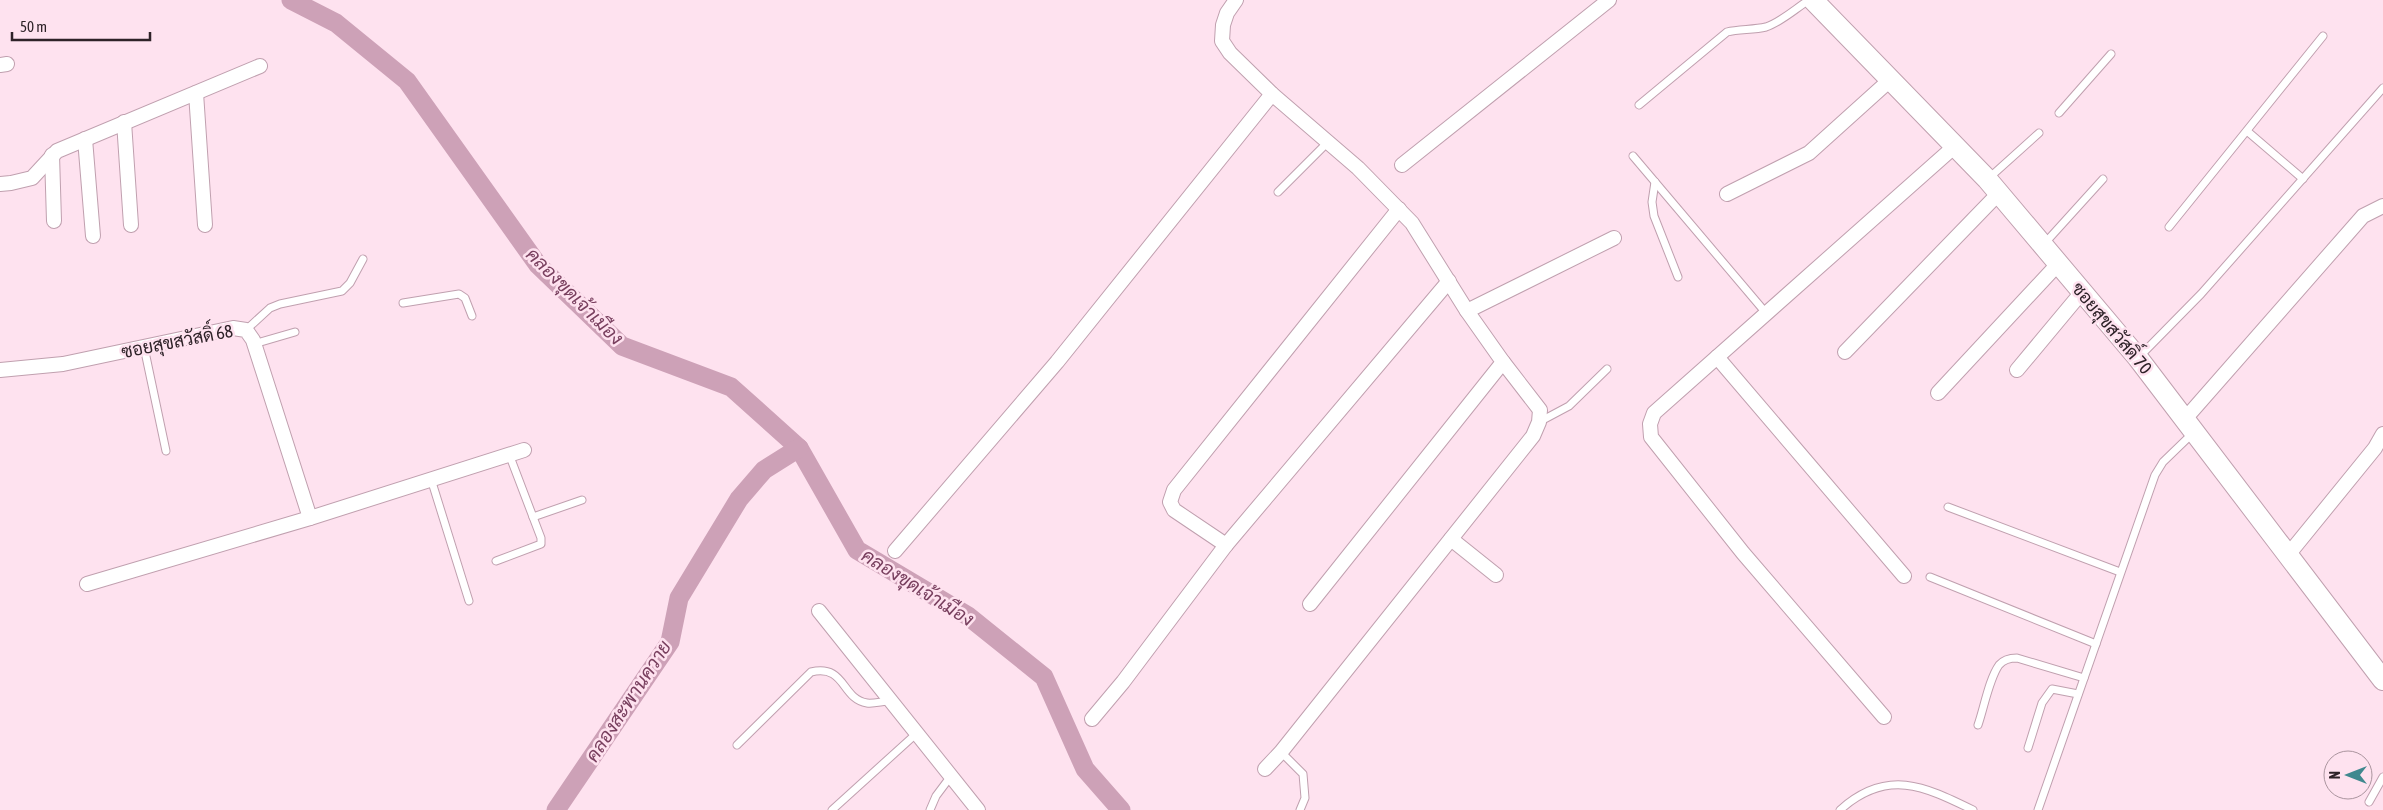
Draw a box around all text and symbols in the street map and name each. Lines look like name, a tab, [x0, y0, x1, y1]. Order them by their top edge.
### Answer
scale bar	[12, 10, 150, 42]
text: 50 m	[20, 18, 47, 35]
water label: คลองขุดเจ้าเมือง	[521, 242, 629, 351]
street label: ซอยสุขสวัสดิ์ 70	[2066, 275, 2160, 379]
street label: ซอยสุขสวัสดิ์ 68	[118, 315, 235, 364]
water label: คลองขุดเจ้าเมือง	[857, 543, 979, 632]
water label: คลองสะพานควาย	[581, 636, 675, 766]
north arrow	[2323, 750, 2373, 800]
text: N	[2327, 771, 2343, 779]

